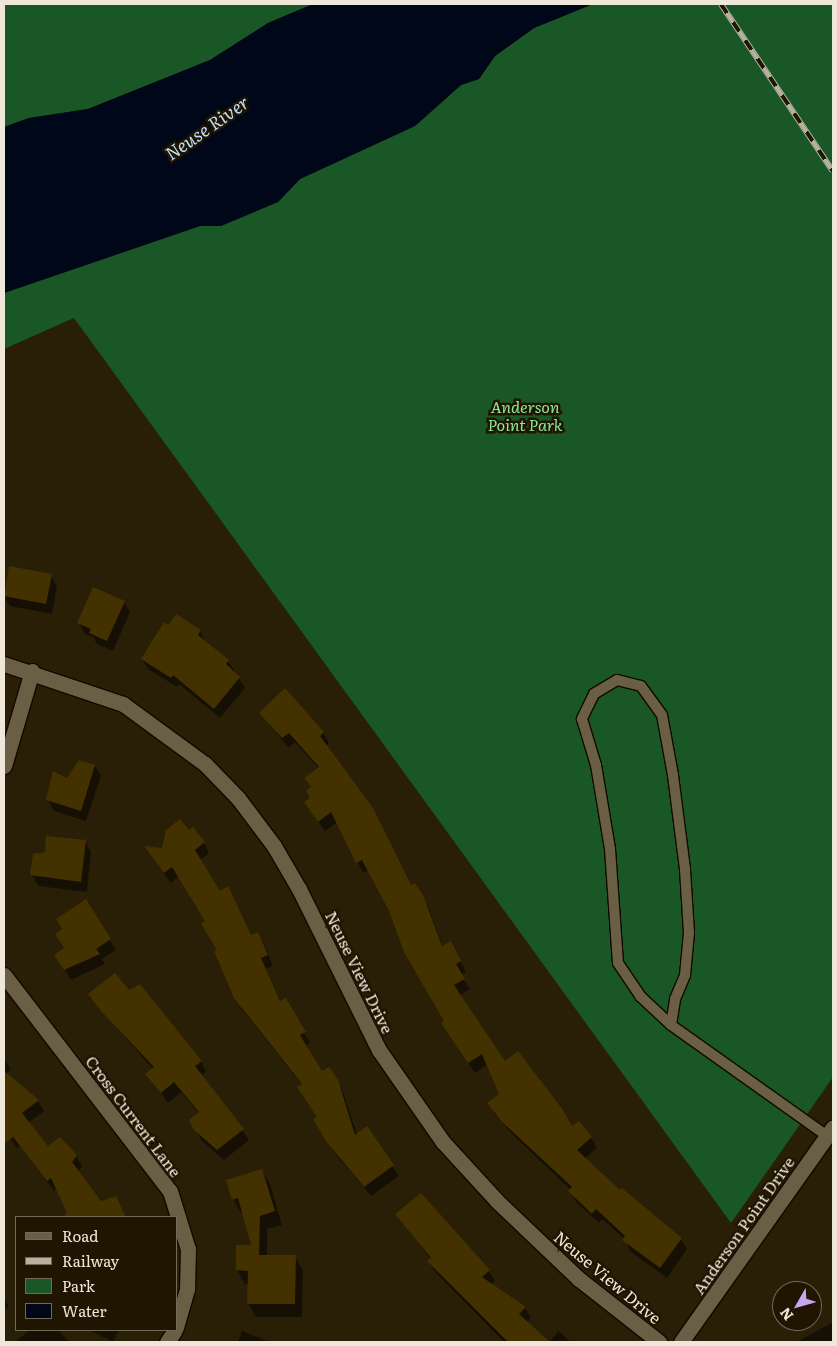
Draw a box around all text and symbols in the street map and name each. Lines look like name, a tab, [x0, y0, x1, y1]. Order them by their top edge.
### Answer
water label: Neuse River	[161, 91, 253, 165]
park label: Anderson Point Park	[487, 396, 563, 434]
street label: Neuse View Drive	[322, 908, 398, 1036]
street label: Cross Current Lane	[82, 1052, 186, 1180]
street label: Anderson Point Drive	[688, 1152, 798, 1298]
legend	[15, 1216, 178, 1331]
text: Road	[62, 1224, 98, 1247]
street label: Neuse View Drive	[551, 1227, 665, 1327]
text: Railway	[62, 1249, 119, 1272]
text: Park	[62, 1274, 95, 1297]
north arrow	[772, 1281, 822, 1331]
text: Water	[62, 1299, 107, 1322]
text: N	[774, 1304, 797, 1325]

